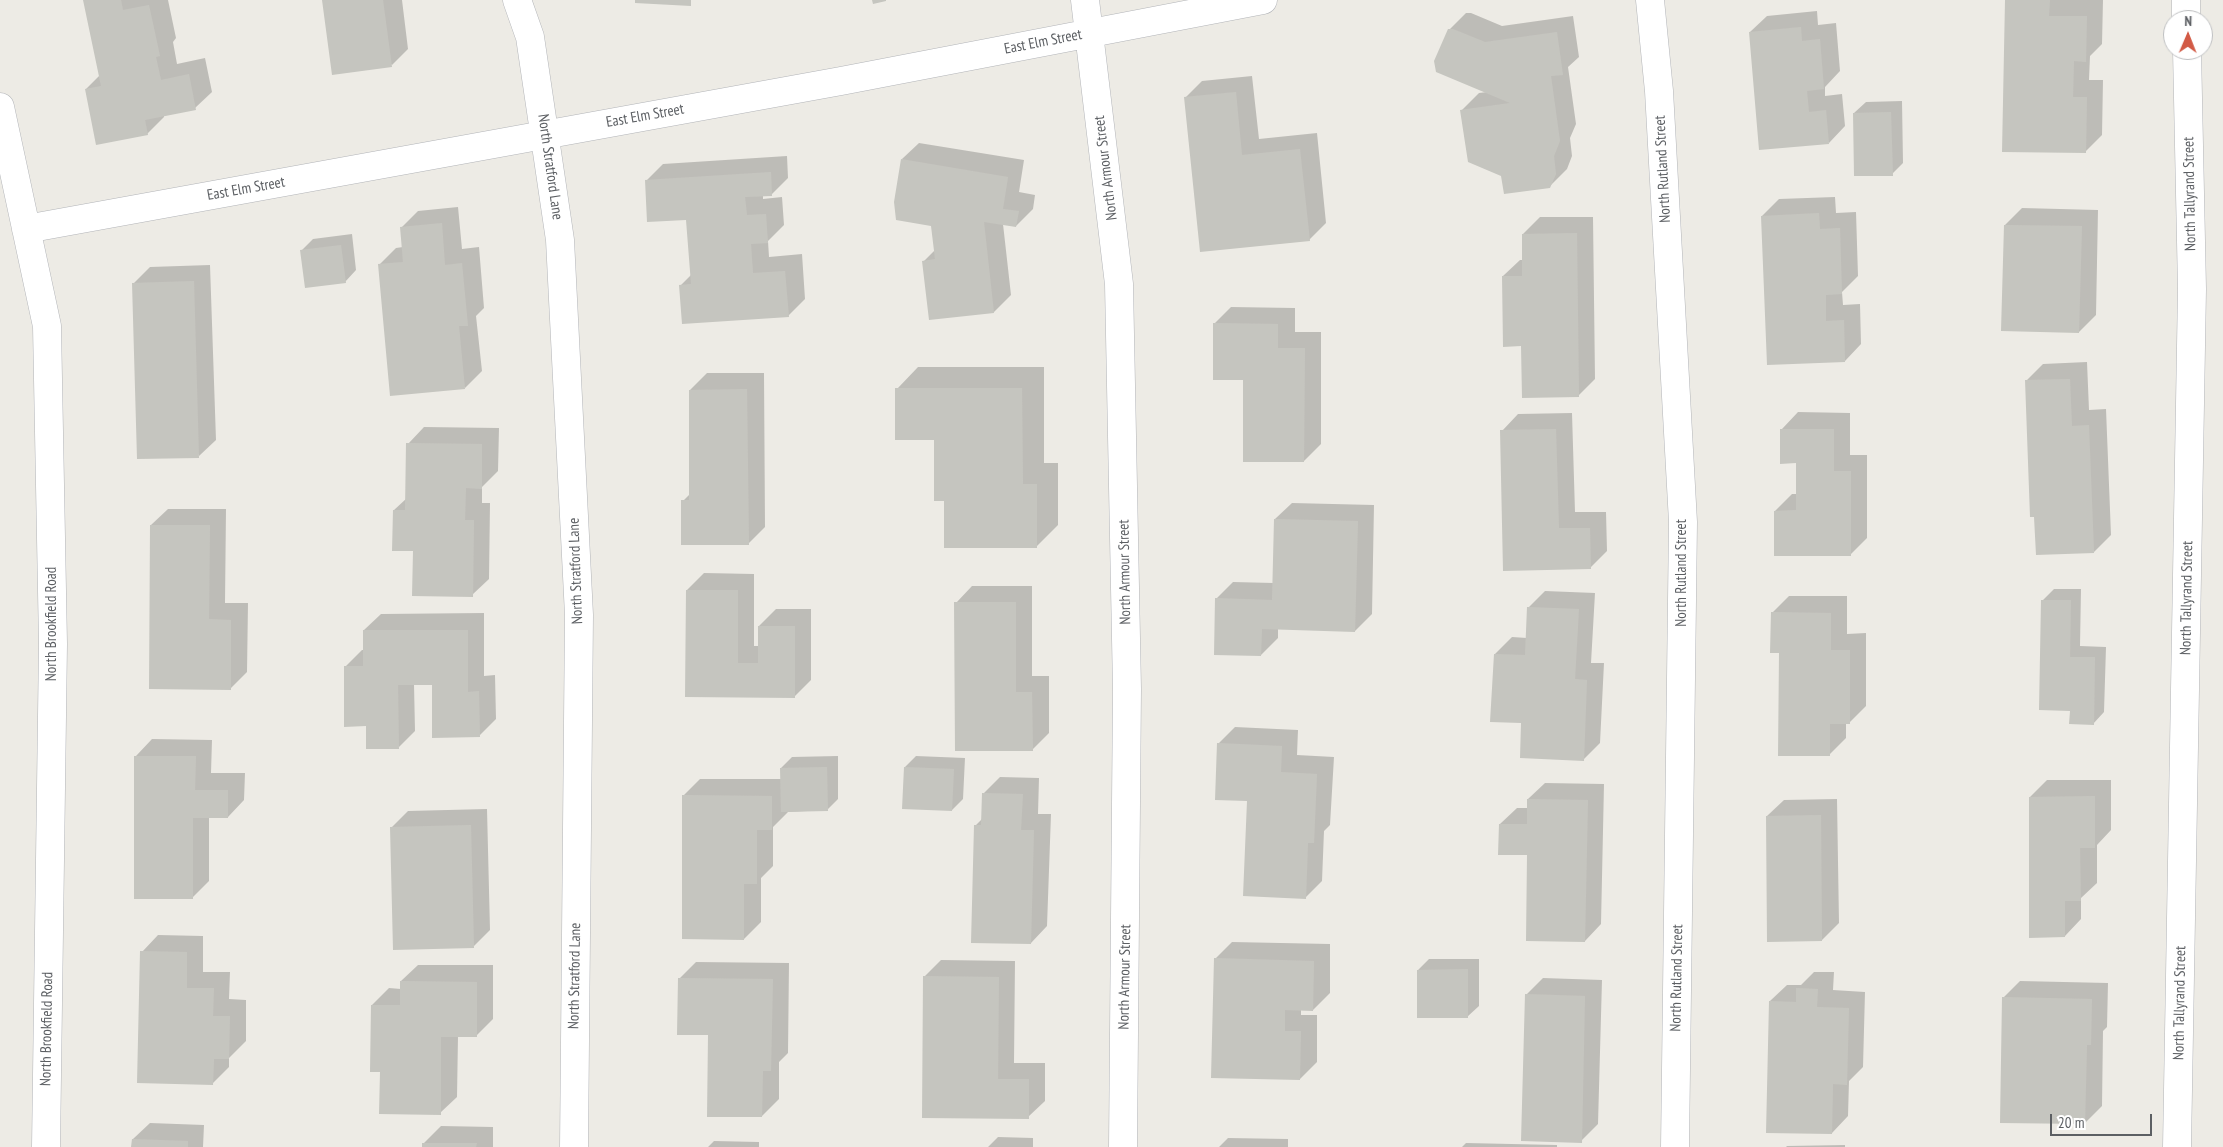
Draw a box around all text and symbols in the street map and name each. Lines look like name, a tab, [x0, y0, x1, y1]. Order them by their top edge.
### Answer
north arrow	[2163, 10, 2213, 60]
text: N	[2184, 12, 2192, 30]
street label: East Elm Street	[1003, 26, 1083, 58]
street label: East Elm Street	[605, 100, 685, 132]
street label: North Stratford Lane	[534, 113, 566, 221]
street label: North Armour Street	[1091, 115, 1121, 221]
street label: North Rutland Street	[1651, 115, 1675, 223]
street label: North Tallyrand Street	[2180, 137, 2200, 251]
street label: East Elm Street	[206, 173, 286, 205]
street label: North Stratford Lane	[565, 517, 587, 625]
street label: North Armour Street	[1115, 519, 1135, 625]
street label: North Rutland Street	[1673, 519, 1691, 627]
street label: North Tallyrand Street	[2177, 541, 2197, 655]
street label: North Brookfield Road	[43, 567, 61, 681]
street label: North Stratford Lane	[565, 923, 585, 1029]
street label: North Armour Street	[1115, 924, 1135, 1030]
street label: North Rutland Street	[1667, 924, 1687, 1032]
street label: North Tallyrand Street	[2170, 946, 2190, 1060]
street label: North Brookfield Road	[37, 972, 57, 1086]
scale bar	[2053, 1104, 2156, 1136]
text: 20 m	[2058, 1113, 2084, 1132]

